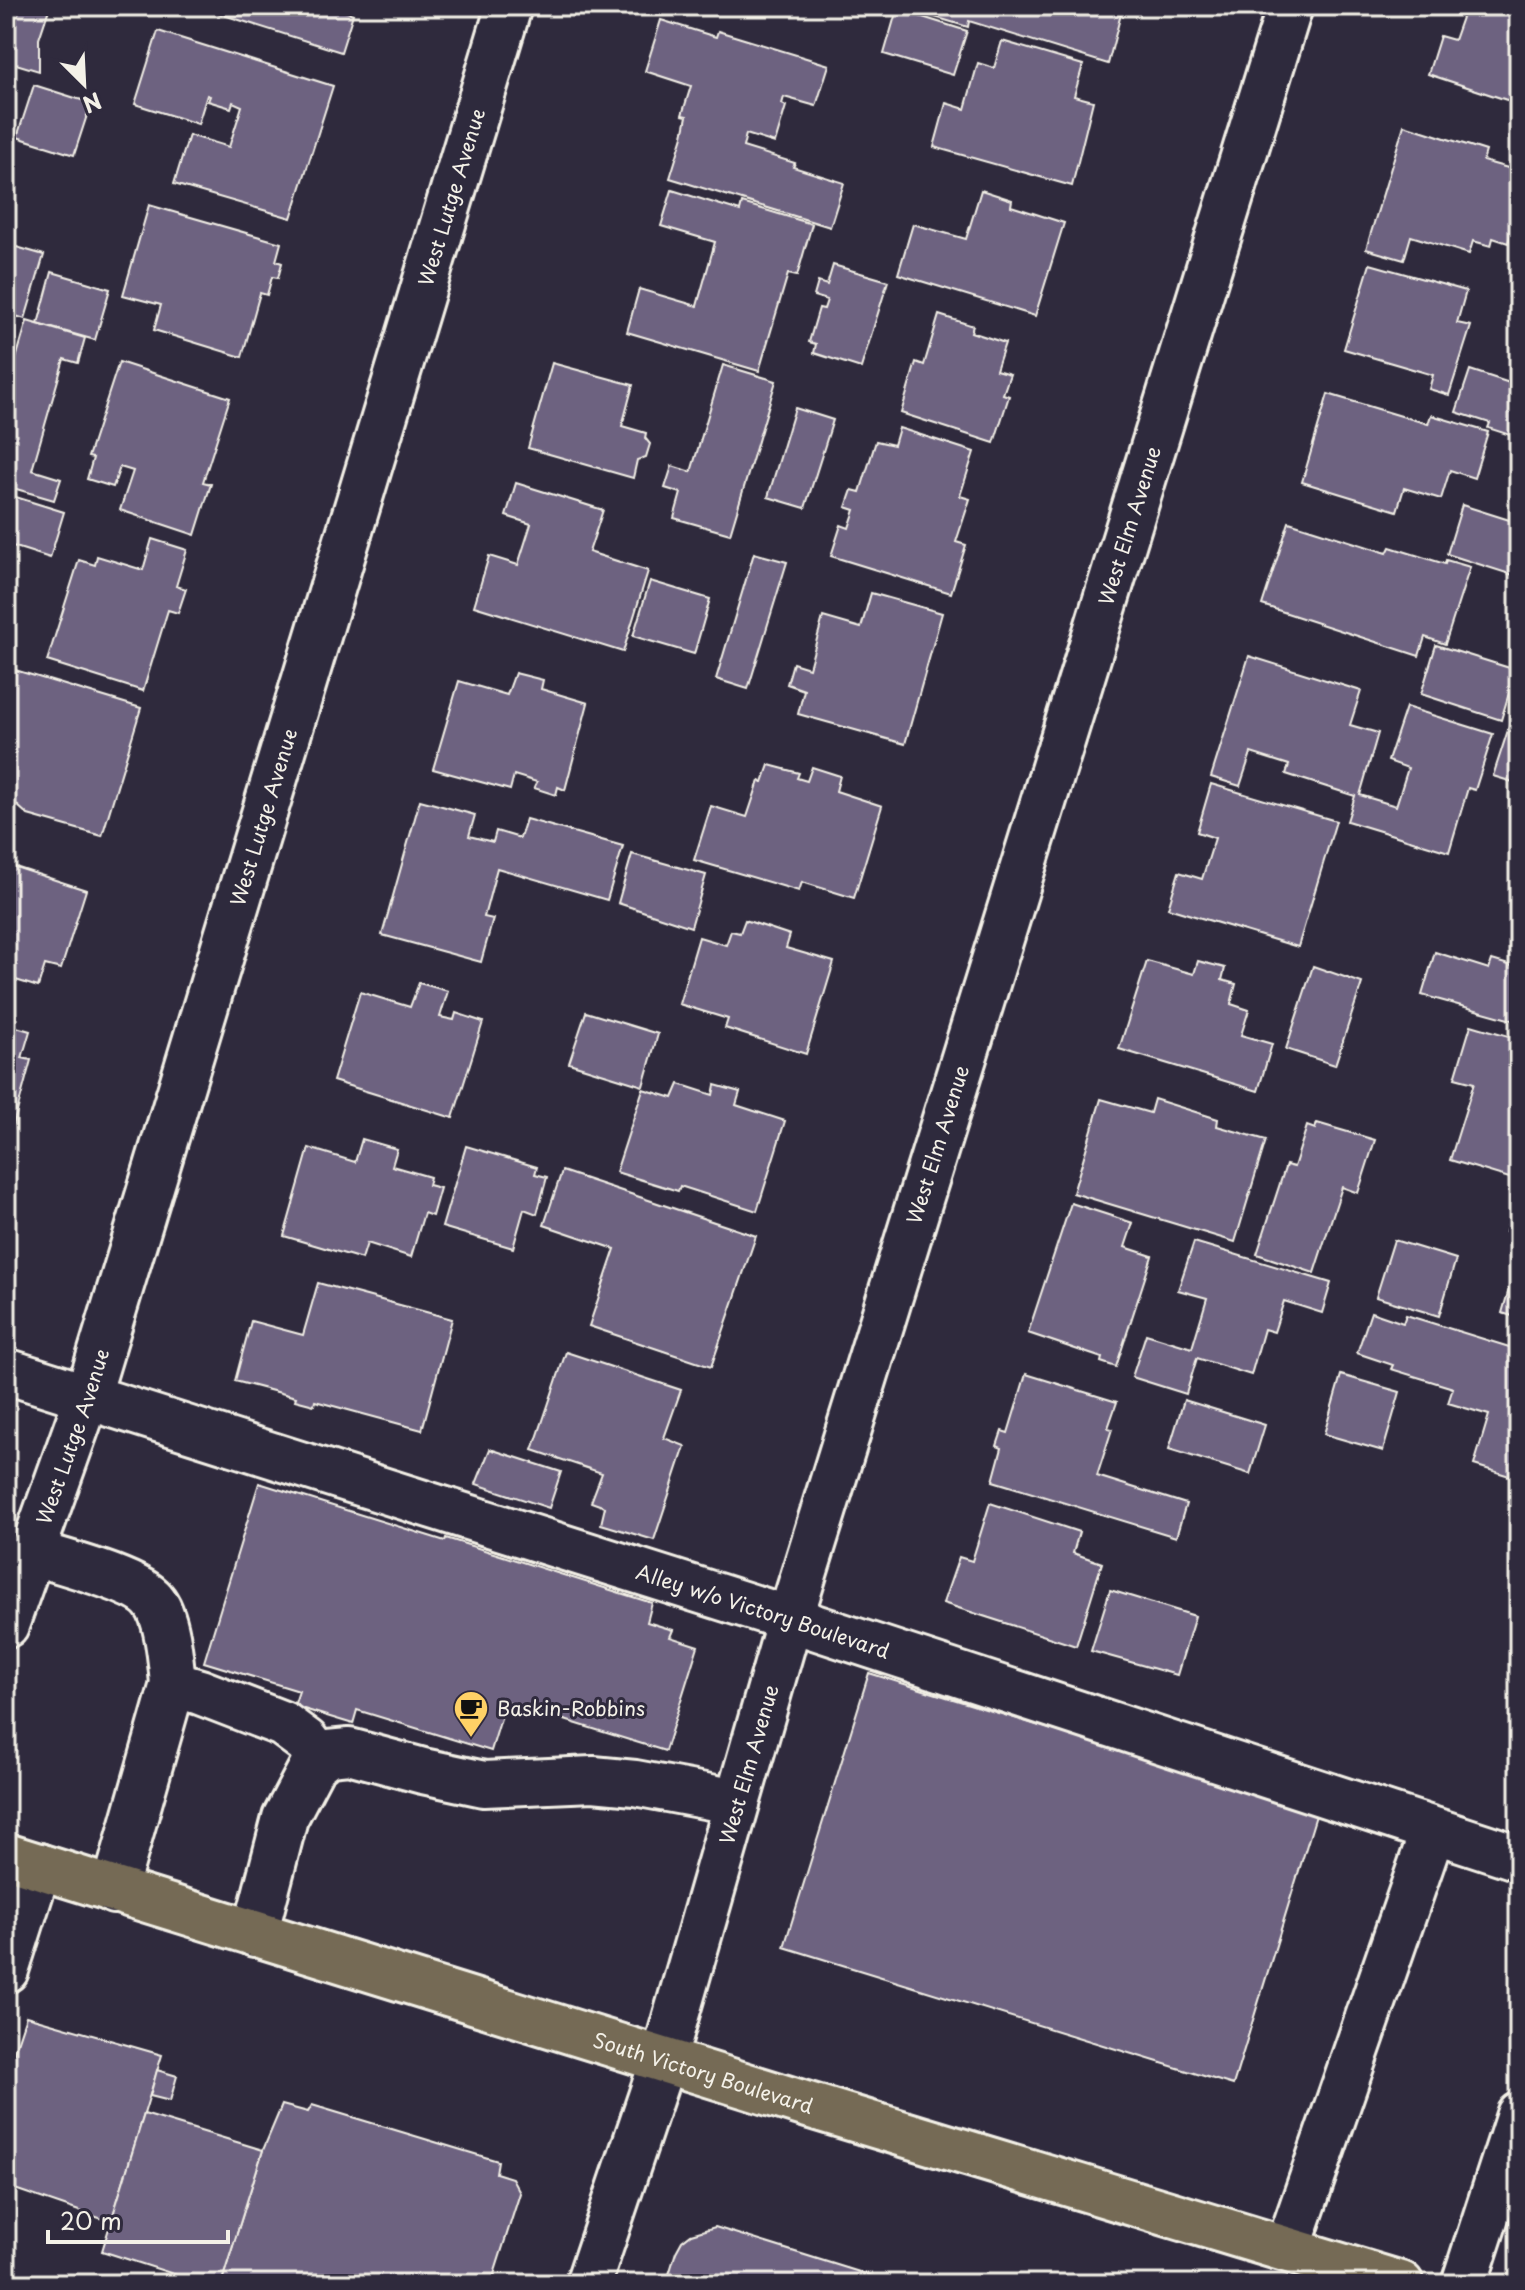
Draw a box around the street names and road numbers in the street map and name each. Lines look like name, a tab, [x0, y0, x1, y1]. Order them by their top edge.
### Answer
street label: West Lutge Avenue	[410, 104, 492, 289]
street label: West Elm Avenue	[1090, 442, 1168, 609]
street label: West Lutge Avenue	[222, 725, 304, 910]
street label: West Elm Avenue	[898, 1061, 976, 1228]
street label: West Lutge Avenue	[28, 1345, 116, 1528]
street label: Alley w/o Victory Boulevard	[632, 1556, 894, 1666]
street label: West Elm Avenue	[711, 1681, 785, 1848]
street label: South Victory Boulevard	[589, 2024, 817, 2121]

